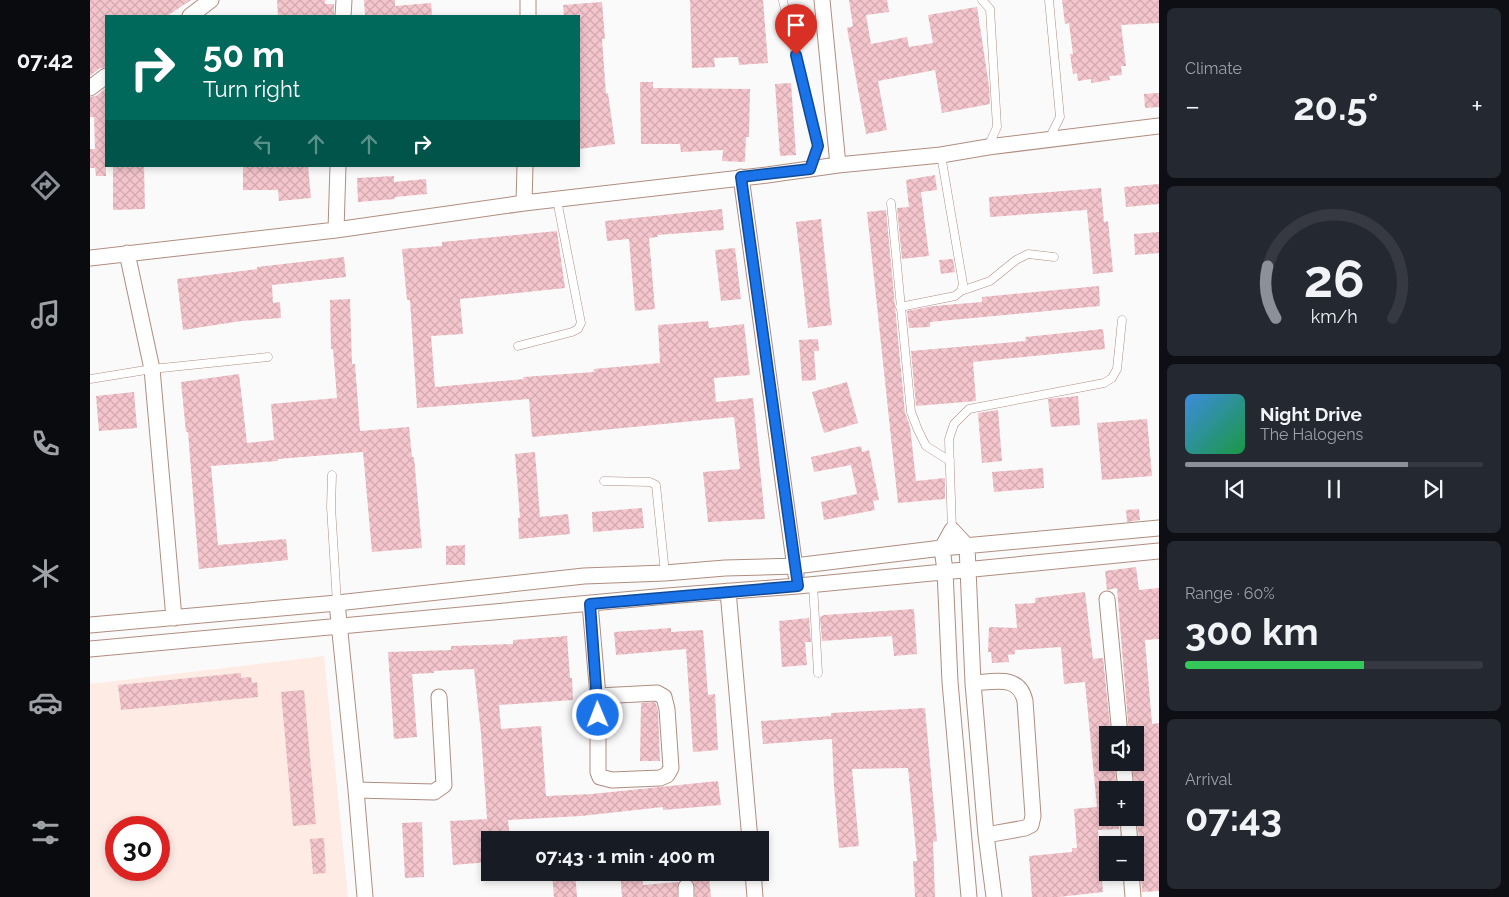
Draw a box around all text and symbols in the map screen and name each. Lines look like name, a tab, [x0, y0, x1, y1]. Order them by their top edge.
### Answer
pin	[775, 4, 817, 55]
icon: arrive	[782, 11, 810, 39]
text: 50 m	[203, 34, 285, 75]
icon: right	[120, 35, 185, 100]
text: 07:42	[17, 47, 73, 73]
text: Climate	[1185, 59, 1242, 78]
text: Turn right	[203, 76, 300, 102]
text: 20.5°	[1293, 84, 1378, 129]
text: −	[1185, 90, 1200, 123]
text: +	[1471, 90, 1483, 123]
icon: left	[249, 130, 277, 158]
icon: ahead	[302, 130, 330, 158]
icon: ahead	[355, 130, 383, 158]
icon: right	[408, 130, 436, 158]
icon: directions	[28, 168, 63, 203]
text: 26	[1304, 248, 1364, 309]
icon: music	[28, 297, 63, 332]
text: km/h	[1310, 306, 1358, 327]
text: Night Drive	[1260, 403, 1362, 425]
text: The Halogens	[1260, 425, 1363, 444]
icon: phone	[28, 426, 63, 461]
icon: previous	[1221, 475, 1249, 503]
icon: pause	[1320, 475, 1348, 503]
icon: next	[1419, 475, 1447, 503]
icon: climate	[28, 556, 63, 591]
text: Range · 60%	[1185, 584, 1275, 603]
text: 300 km	[1185, 609, 1319, 654]
icon: car	[28, 685, 63, 720]
position arrow	[571, 688, 623, 740]
map controls	[1099, 726, 1144, 881]
button: sound	[1099, 726, 1144, 771]
text: Arrival	[1185, 770, 1232, 789]
button: +	[1099, 781, 1144, 826]
text: 07:43	[1185, 795, 1282, 840]
icon: filters	[28, 815, 63, 850]
speed limit sign: 30	[105, 816, 170, 881]
button: −	[1099, 836, 1144, 881]
text: 07:43 · 1 min · 400 m	[535, 845, 715, 867]

